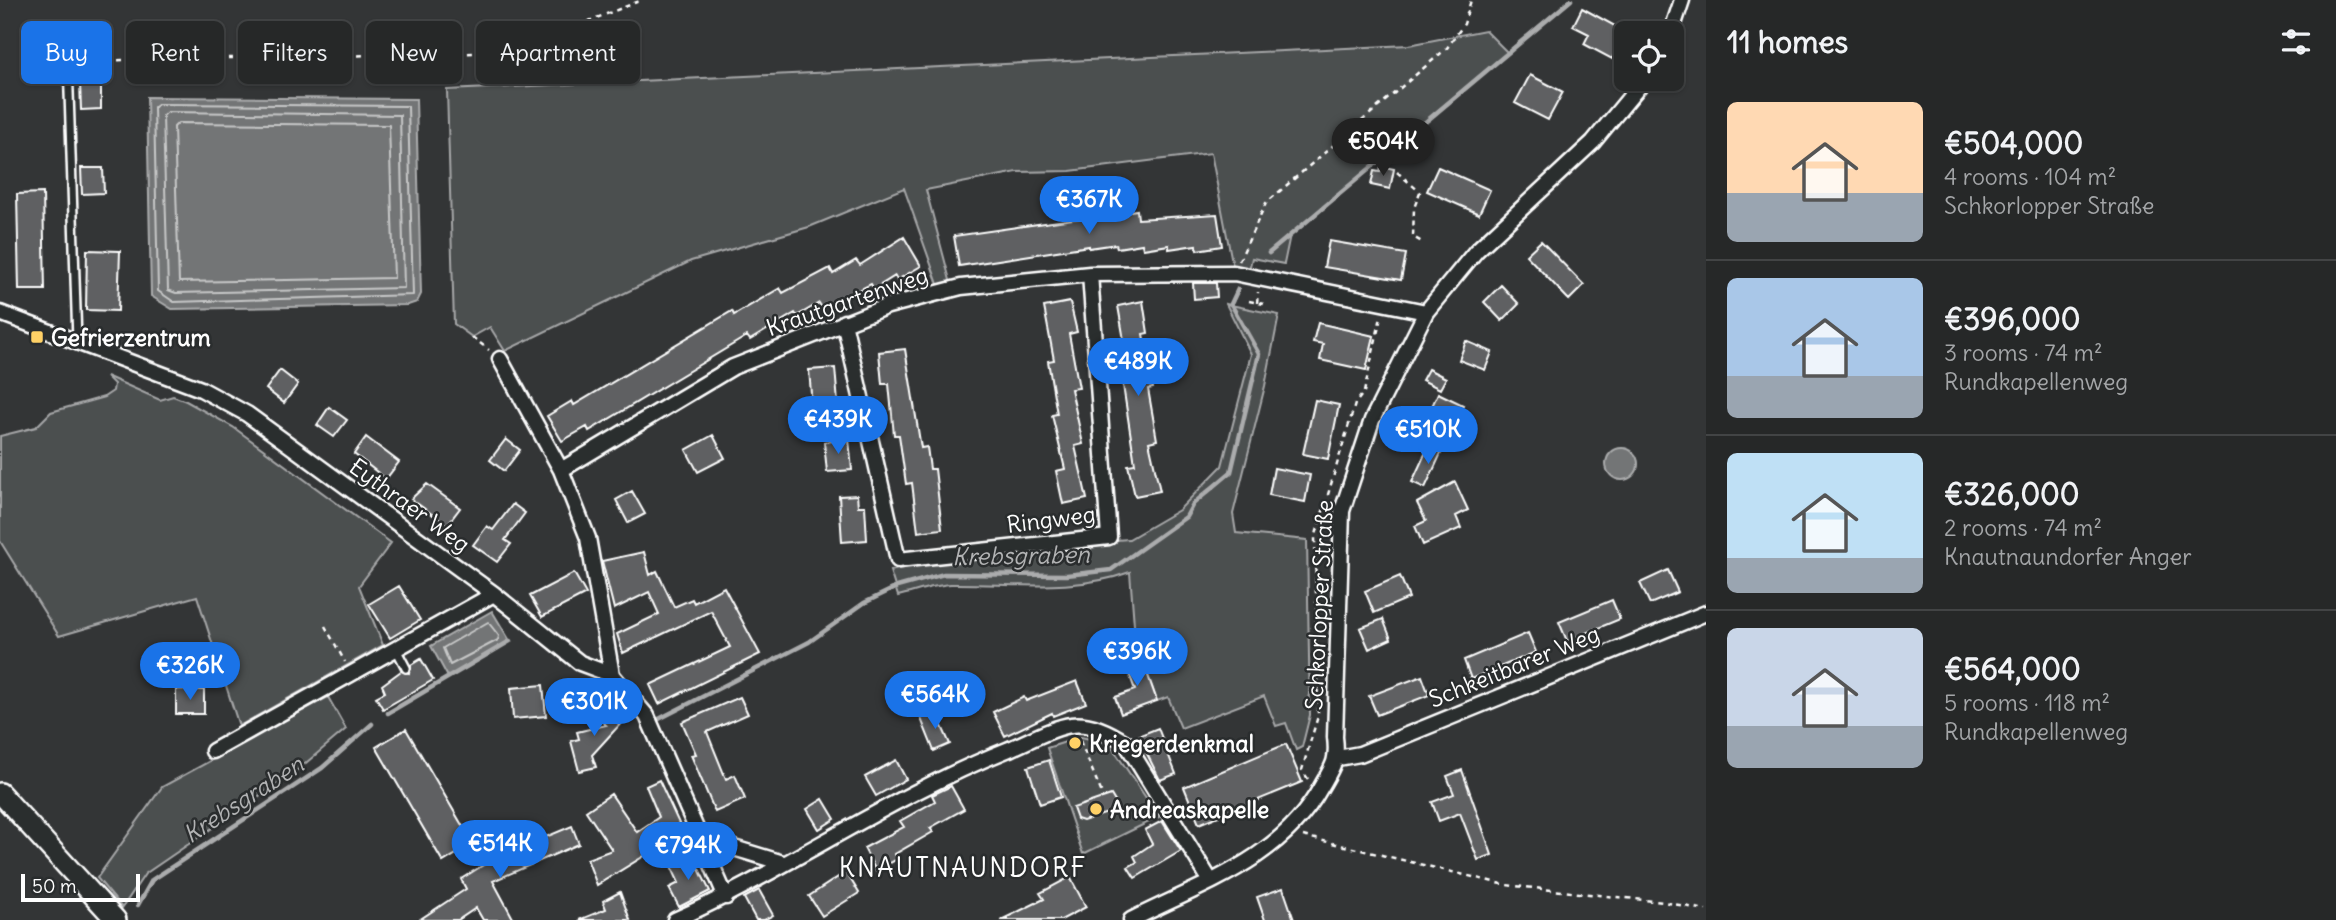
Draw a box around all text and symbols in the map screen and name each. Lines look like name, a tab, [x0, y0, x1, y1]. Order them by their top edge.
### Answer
chip: Buy	[21, 21, 112, 84]
chip: Rent	[126, 21, 224, 84]
chip: Filters	[238, 21, 352, 84]
chip: New	[366, 21, 462, 84]
chip: Apartment	[476, 21, 640, 84]
map controls	[1614, 21, 1684, 91]
button: locate	[1614, 21, 1684, 91]
text: 11 homes	[1727, 23, 1848, 61]
icon: filters	[2277, 23, 2315, 61]
pin: €504K	[1334, 118, 1432, 178]
text: €504,000	[1944, 124, 2083, 162]
text: €504K	[1348, 126, 1418, 155]
icon: home	[1783, 130, 1867, 214]
text: 4 rooms · 104 m²	[1944, 162, 2116, 191]
pin: €367K	[1040, 176, 1138, 236]
text: €367K	[1056, 184, 1122, 213]
text: Schkorlopper Straße	[1944, 191, 2155, 220]
street label: Krautgartenweg	[762, 260, 932, 342]
text: €396,000	[1944, 300, 2080, 338]
icon: home	[1783, 306, 1867, 390]
place label: Gefrierzentrum	[51, 323, 211, 352]
marker: Gefrierzentrum	[29, 329, 45, 345]
pin: €489K	[1089, 338, 1187, 398]
text: 3 rooms · 74 m²	[1944, 338, 2103, 367]
text: €489K	[1104, 346, 1172, 375]
text: Rundkapellenweg	[1944, 367, 2128, 396]
pin: €439K	[789, 396, 887, 456]
text: €439K	[804, 404, 872, 433]
pin: €510K	[1379, 406, 1477, 466]
text: €510K	[1395, 414, 1461, 443]
street label: Eythraer Weg	[344, 452, 476, 558]
text: €326,000	[1944, 475, 2080, 513]
icon: home	[1783, 481, 1867, 565]
street label: Ringweg	[1005, 499, 1097, 539]
street label: Schkorlopper Straße	[1299, 499, 1339, 711]
text: 2 rooms · 74 m²	[1944, 513, 2102, 542]
water label: Krebsgraben	[952, 539, 1091, 571]
text: Knautnaundorfer Anger	[1944, 542, 2192, 571]
street label: Schkeitbarer Weg	[1424, 619, 1604, 713]
pin: €396K	[1088, 628, 1186, 688]
text: €396K	[1103, 636, 1171, 665]
pin: €326K	[141, 642, 239, 702]
text: €326K	[156, 650, 224, 679]
text: €564,000	[1944, 650, 2081, 688]
icon: home	[1783, 656, 1867, 740]
pin: €564K	[886, 672, 984, 731]
pin: €301K	[545, 678, 643, 738]
text: €564K	[901, 679, 969, 708]
text: €301K	[561, 686, 627, 715]
text: 5 rooms · 118 m²	[1944, 688, 2110, 717]
text: Rundkapellenweg	[1944, 717, 2128, 746]
place label: Kriegerdenkmal	[1089, 729, 1254, 758]
marker: Kriegerdenkmal	[1067, 735, 1083, 751]
water label: Krebsgraben	[177, 748, 310, 849]
place label: Andreaskapelle	[1110, 795, 1269, 824]
marker: Andreaskapelle	[1088, 801, 1104, 817]
pin: €514K	[451, 820, 549, 880]
pin: €794K	[639, 822, 737, 882]
text: €514K	[468, 828, 532, 857]
text: €794K	[655, 830, 721, 859]
district label: KNAUTNAUNDORF	[839, 851, 1087, 884]
scale bar	[21, 871, 140, 903]
text: 50 m	[32, 874, 77, 898]

